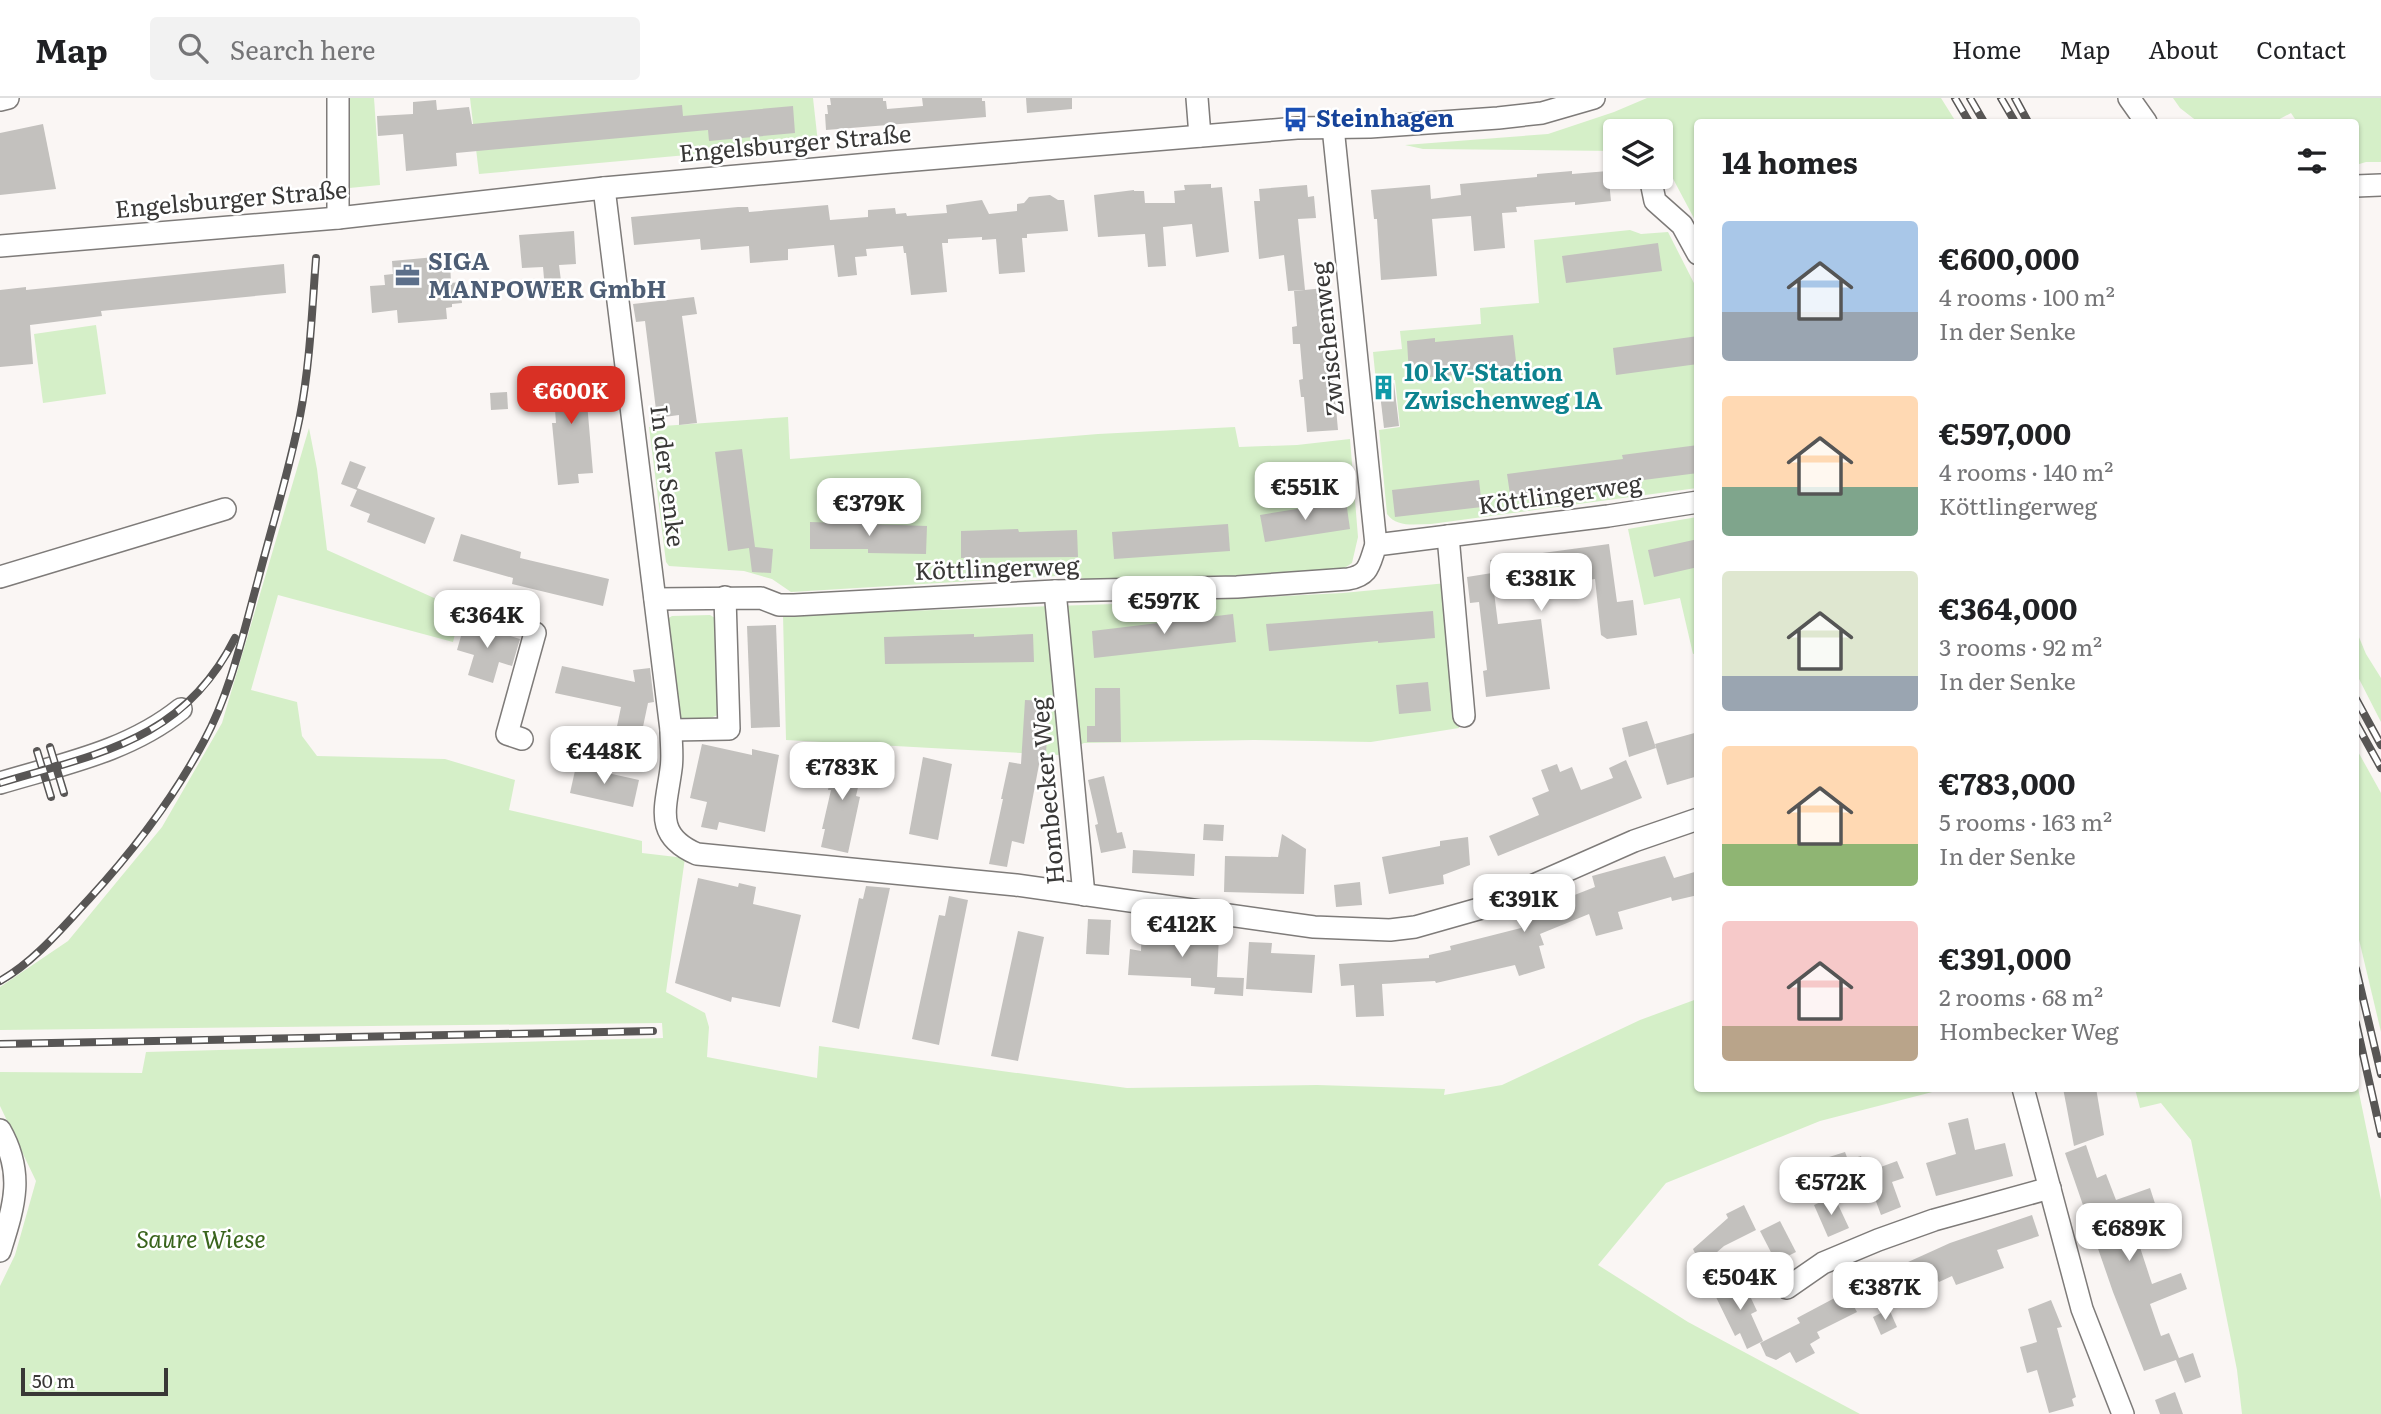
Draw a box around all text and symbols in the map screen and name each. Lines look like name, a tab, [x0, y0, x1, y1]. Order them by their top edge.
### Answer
search box	[150, 17, 640, 80]
text: Map	[35, 24, 108, 73]
icon: search	[174, 29, 212, 67]
text: Search here	[230, 29, 376, 68]
text: Home	[1952, 31, 2021, 66]
text: Map	[2059, 31, 2110, 66]
text: About	[2148, 31, 2218, 66]
text: Contact	[2256, 31, 2346, 66]
place label: Steinhagen	[1316, 99, 1455, 134]
bus stop icon: Steinhagen	[1282, 105, 1310, 133]
street label: Engelsburger Straße	[677, 114, 912, 169]
map controls	[1603, 119, 1673, 189]
button: layers	[1603, 119, 1673, 189]
text: 14 homes	[1722, 139, 1858, 183]
icon: filters	[2293, 142, 2331, 180]
street label: Engelsburger Straße	[113, 170, 348, 225]
text: €600,000	[1939, 235, 2080, 279]
place label: SIGA MANPOWER GmbH	[428, 242, 667, 305]
icon: home	[1778, 249, 1862, 333]
street label: Zwischenweg	[1300, 260, 1351, 418]
office icon: SIGA MANPOWER GmbH	[394, 262, 422, 290]
text: 4 rooms · 100 m²	[1939, 279, 2115, 313]
text: In der Senke	[1939, 313, 2076, 347]
place label: 10 kV-Station Zwischenweg 1A	[1404, 353, 1602, 416]
pin: €600K	[522, 366, 620, 426]
text: €600K	[533, 372, 609, 406]
building icon: 10 kV-Station Zwischenweg 1A	[1370, 373, 1398, 401]
street label: In der Senke	[643, 403, 696, 549]
text: €597,000	[1939, 410, 2071, 454]
icon: home	[1778, 424, 1862, 508]
text: 4 rooms · 140 m²	[1939, 454, 2113, 488]
pin: €551K	[1256, 462, 1354, 522]
street label: Köttlingerweg	[1475, 464, 1645, 521]
text: €551K	[1271, 468, 1339, 502]
pin: €379K	[820, 478, 918, 538]
text: €379K	[833, 484, 905, 518]
text: Köttlingerweg	[1939, 488, 2097, 522]
street label: Köttlingerweg	[914, 546, 1081, 587]
pin: €381K	[1492, 554, 1590, 613]
text: €381K	[1506, 559, 1576, 593]
pin: €597K	[1115, 576, 1213, 636]
text: €597K	[1128, 582, 1200, 616]
text: €364,000	[1939, 585, 2077, 629]
pin: €364K	[438, 590, 536, 650]
text: €364K	[450, 596, 524, 630]
icon: home	[1778, 599, 1862, 683]
text: 3 rooms · 92 m²	[1939, 629, 2102, 663]
text: In der Senke	[1939, 663, 2076, 697]
street label: Hombecker Weg	[1020, 696, 1071, 886]
pin: €448K	[555, 726, 653, 786]
text: €448K	[566, 732, 642, 766]
pin: €783K	[793, 742, 891, 802]
text: €783K	[806, 748, 878, 782]
text: €783,000	[1939, 760, 2076, 804]
icon: home	[1778, 774, 1862, 858]
text: 5 rooms · 163 m²	[1939, 804, 2112, 838]
text: In der Senke	[1939, 838, 2076, 872]
pin: €391K	[1475, 874, 1573, 934]
text: €391K	[1489, 880, 1559, 914]
pin: €412K	[1133, 900, 1231, 959]
text: €412K	[1147, 905, 1217, 939]
text: €391,000	[1939, 935, 2071, 979]
icon: home	[1778, 949, 1862, 1033]
text: 2 rooms · 68 m²	[1939, 979, 2103, 1013]
text: Hombecker Weg	[1939, 1013, 2119, 1047]
pin: €572K	[1782, 1158, 1880, 1217]
text: €572K	[1795, 1163, 1867, 1197]
pin: €689K	[2080, 1204, 2178, 1263]
text: €689K	[2092, 1209, 2166, 1243]
park label: Saure Wiese	[136, 1220, 266, 1255]
pin: €504K	[1691, 1252, 1789, 1312]
text: €504K	[1703, 1258, 1777, 1292]
pin: €387K	[1836, 1262, 1934, 1322]
text: €387K	[1849, 1268, 1921, 1302]
scale bar	[21, 1365, 168, 1397]
text: 50 m	[32, 1366, 75, 1394]

